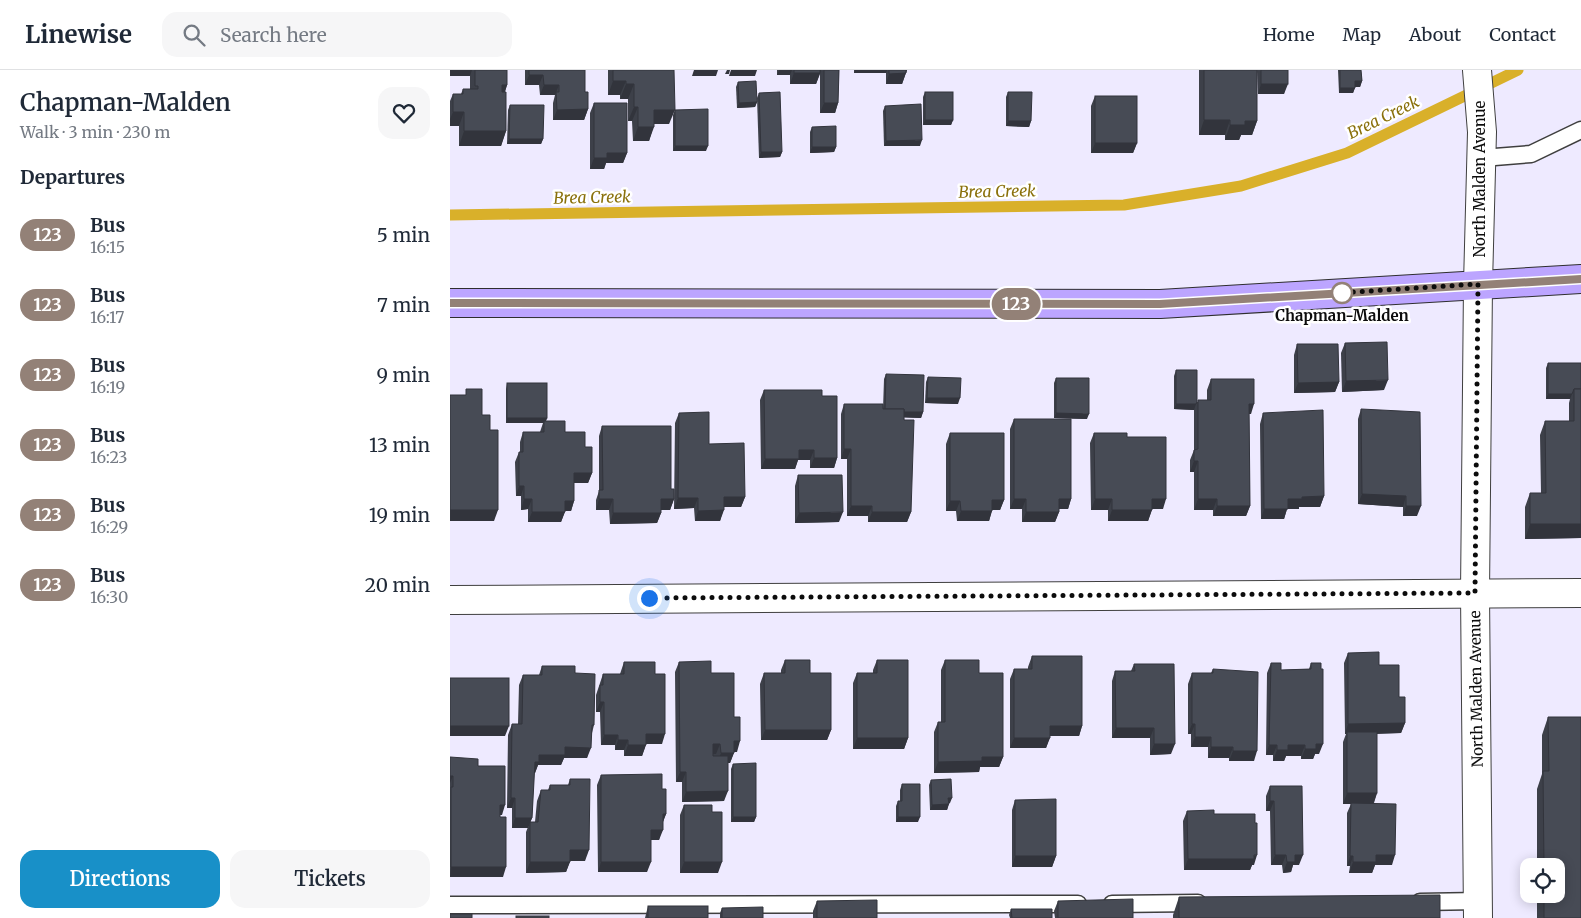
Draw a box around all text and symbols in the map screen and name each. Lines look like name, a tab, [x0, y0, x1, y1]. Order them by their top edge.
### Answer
search box	[162, 12, 512, 57]
text: Linewise	[25, 19, 132, 50]
icon: search	[180, 21, 208, 49]
text: Search here	[220, 23, 327, 47]
text: Home	[1263, 23, 1315, 46]
text: Map	[1343, 23, 1381, 46]
text: About	[1409, 23, 1461, 46]
text: Contact	[1489, 23, 1556, 46]
text: Chapman-Malden	[20, 87, 231, 118]
button: heart	[378, 87, 430, 139]
water label: Brea Creek	[1344, 91, 1422, 143]
street label: North Malden Avenue	[1470, 100, 1489, 257]
text: Walk · 3 min · 230 m	[20, 122, 170, 142]
text: Departures	[20, 165, 125, 189]
water label: Brea Creek	[958, 180, 1036, 202]
water label: Brea Creek	[553, 186, 631, 208]
text: Bus	[90, 213, 125, 237]
text: 123	[33, 223, 62, 246]
text: 5 min	[377, 223, 430, 247]
text: 16:15	[90, 237, 125, 257]
marker: Chapman-Malden	[1331, 282, 1353, 304]
text: Bus	[90, 283, 125, 307]
line badge: 123	[987, 288, 1045, 320]
text: 123	[1002, 292, 1030, 315]
text: 123	[33, 293, 62, 316]
text: 7 min	[377, 293, 430, 317]
place label: Chapman-Malden	[1275, 306, 1409, 325]
text: 16:17	[90, 307, 125, 327]
text: Bus	[90, 353, 125, 377]
text: 123	[33, 363, 62, 386]
text: 9 min	[376, 363, 430, 387]
text: 16:19	[90, 377, 125, 397]
text: Bus	[90, 423, 125, 447]
text: 123	[33, 433, 62, 456]
text: 13 min	[369, 433, 430, 457]
text: 16:23	[90, 447, 128, 467]
text: Bus	[90, 493, 125, 517]
text: 123	[33, 503, 62, 526]
text: 19 min	[369, 503, 430, 527]
text: 16:29	[90, 517, 128, 537]
text: Bus	[90, 563, 125, 587]
text: 123	[33, 573, 62, 596]
text: 20 min	[365, 573, 430, 597]
your location	[637, 586, 662, 611]
text: 16:30	[90, 587, 128, 607]
street label: North Malden Avenue	[1465, 610, 1487, 768]
button: Directions	[20, 850, 220, 908]
button: Tickets	[230, 850, 430, 908]
map controls	[1520, 858, 1565, 903]
button: locate	[1520, 858, 1565, 903]

